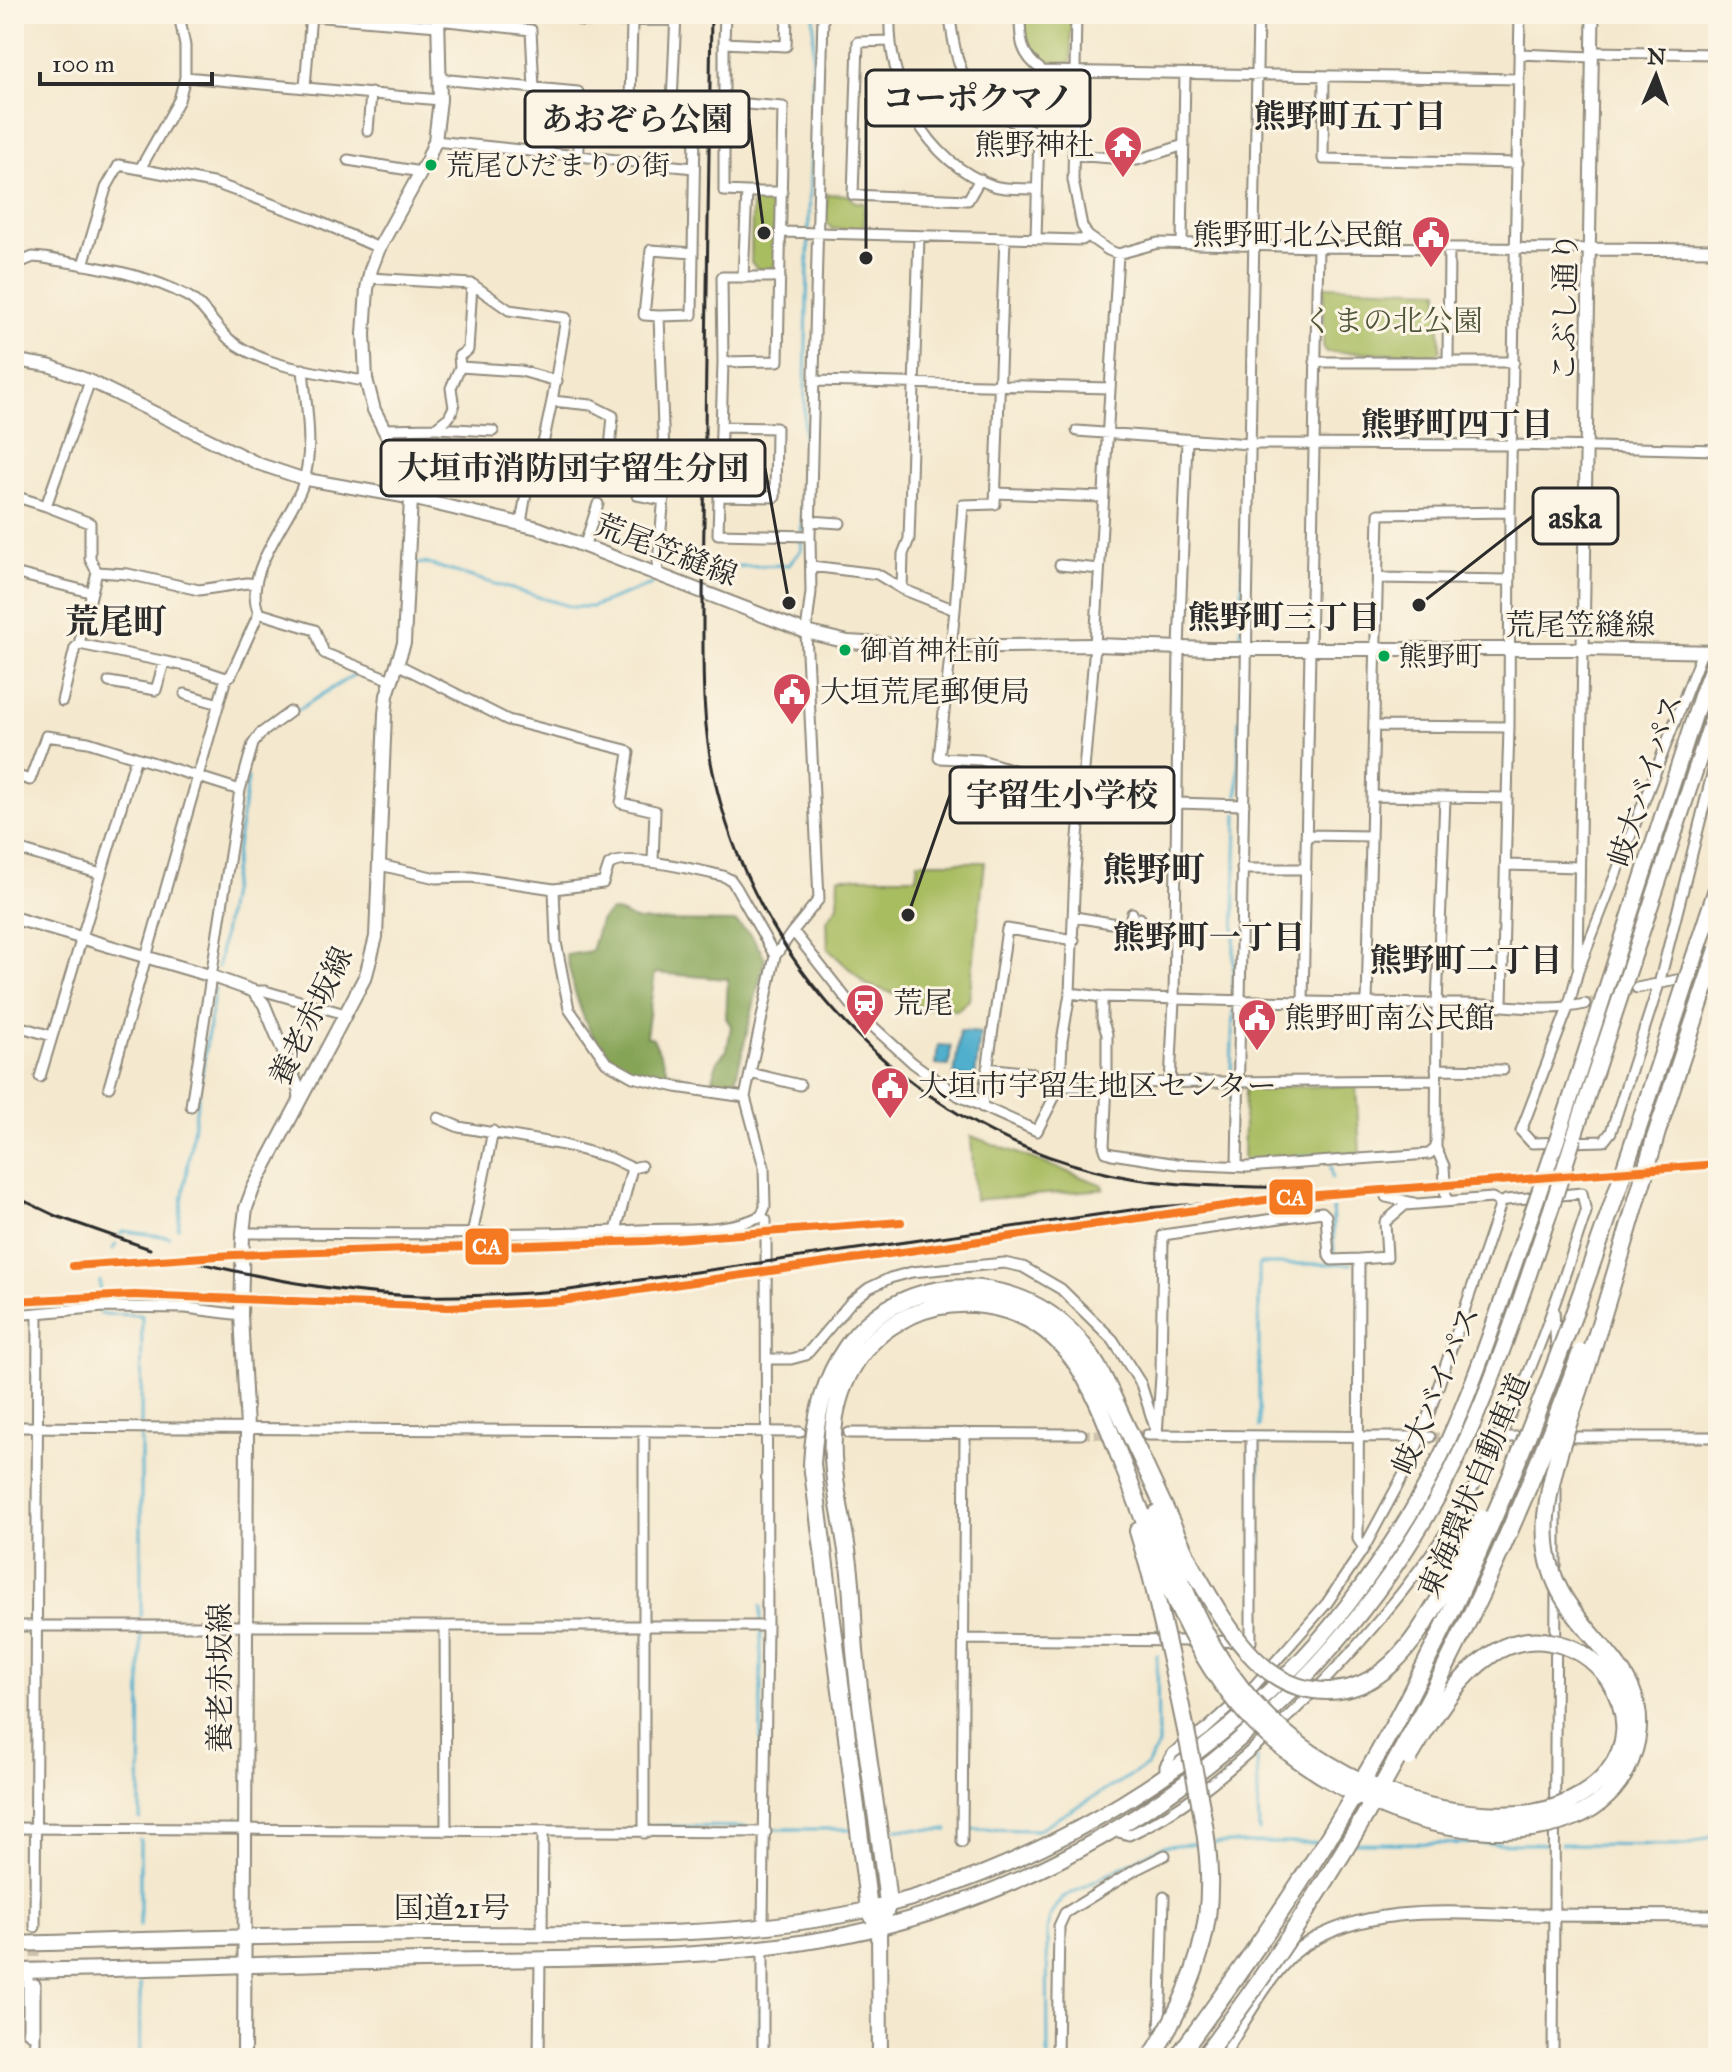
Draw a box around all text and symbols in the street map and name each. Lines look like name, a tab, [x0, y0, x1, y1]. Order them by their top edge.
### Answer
scale bar	[40, 36, 212, 86]
north arrow	[1616, 36, 1696, 116]
text: N	[1647, 43, 1667, 70]
text: 100 m	[52, 49, 115, 79]
callout: コーポクマノ	[866, 70, 1090, 126]
text: コーポクマノ	[882, 79, 1074, 118]
callout: あおぞら公園	[525, 91, 749, 147]
district label: 熊野町五丁目	[1254, 97, 1446, 136]
text: あおぞら公園	[541, 100, 733, 139]
temple icon: 熊野神社	[1102, 124, 1144, 179]
place label: 熊野神社	[975, 127, 1095, 163]
place label: 荒尾ひだまりの街	[446, 148, 670, 183]
marker: 荒尾ひだまりの街	[423, 157, 439, 173]
public building icon: 熊野町北公民館	[1410, 214, 1452, 269]
place label: 熊野町北公民館	[1193, 217, 1403, 253]
street label: こぶし通り	[1546, 232, 1584, 382]
park label: くまの北公園	[1303, 303, 1483, 339]
district label: 熊野町四丁目	[1361, 405, 1553, 444]
callout: 大垣市消防団宇留生分団	[381, 440, 765, 496]
text: 大垣市消防団宇留生分団	[397, 449, 749, 488]
callout: aska	[1533, 488, 1618, 544]
text: aska	[1548, 498, 1603, 537]
street label: 荒尾笠縫線	[590, 506, 742, 594]
district label: 熊野町三丁目	[1188, 598, 1380, 637]
district label: 荒尾町	[65, 601, 167, 642]
street label: 荒尾笠縫線	[1505, 607, 1655, 643]
place label: 御首神社前	[860, 633, 1000, 668]
place label: 熊野町	[1399, 639, 1483, 674]
marker: 御首神社前	[837, 642, 853, 658]
marker: 熊野町	[1376, 648, 1392, 664]
public building icon: 大垣荒尾郵便局	[771, 671, 813, 726]
place label: 大垣荒尾郵便局	[820, 674, 1030, 710]
street label: 岐大バイパス	[1601, 689, 1691, 871]
callout: 宇留生小学校	[950, 767, 1174, 823]
text: 宇留生小学校	[966, 776, 1158, 815]
district label: 熊野町	[1103, 849, 1205, 890]
district label: 熊野町一丁目	[1113, 918, 1305, 957]
street label: 養老赤坂線	[262, 941, 360, 1091]
district label: 熊野町二丁目	[1370, 941, 1562, 980]
station icon: 荒尾	[844, 982, 886, 1037]
place label: 荒尾	[893, 985, 953, 1021]
public building icon: 熊野町南公民館	[1236, 997, 1278, 1052]
place label: 熊野町南公民館	[1285, 1000, 1495, 1036]
public building icon: 大垣市宇留生地区センター	[869, 1065, 911, 1120]
place label: 大垣市宇留生地区センター	[918, 1068, 1277, 1104]
line badge: CA	[1268, 1178, 1314, 1216]
text: CA	[1276, 1184, 1306, 1211]
line badge: CA	[464, 1227, 510, 1266]
text: CA	[472, 1233, 502, 1260]
street label: 岐大バイパス	[1384, 1300, 1488, 1480]
street label: 東海環状自動車道	[1411, 1369, 1537, 1603]
street label: 養老赤坂線	[202, 1603, 238, 1753]
street label: 国道21号	[394, 1890, 510, 1926]

